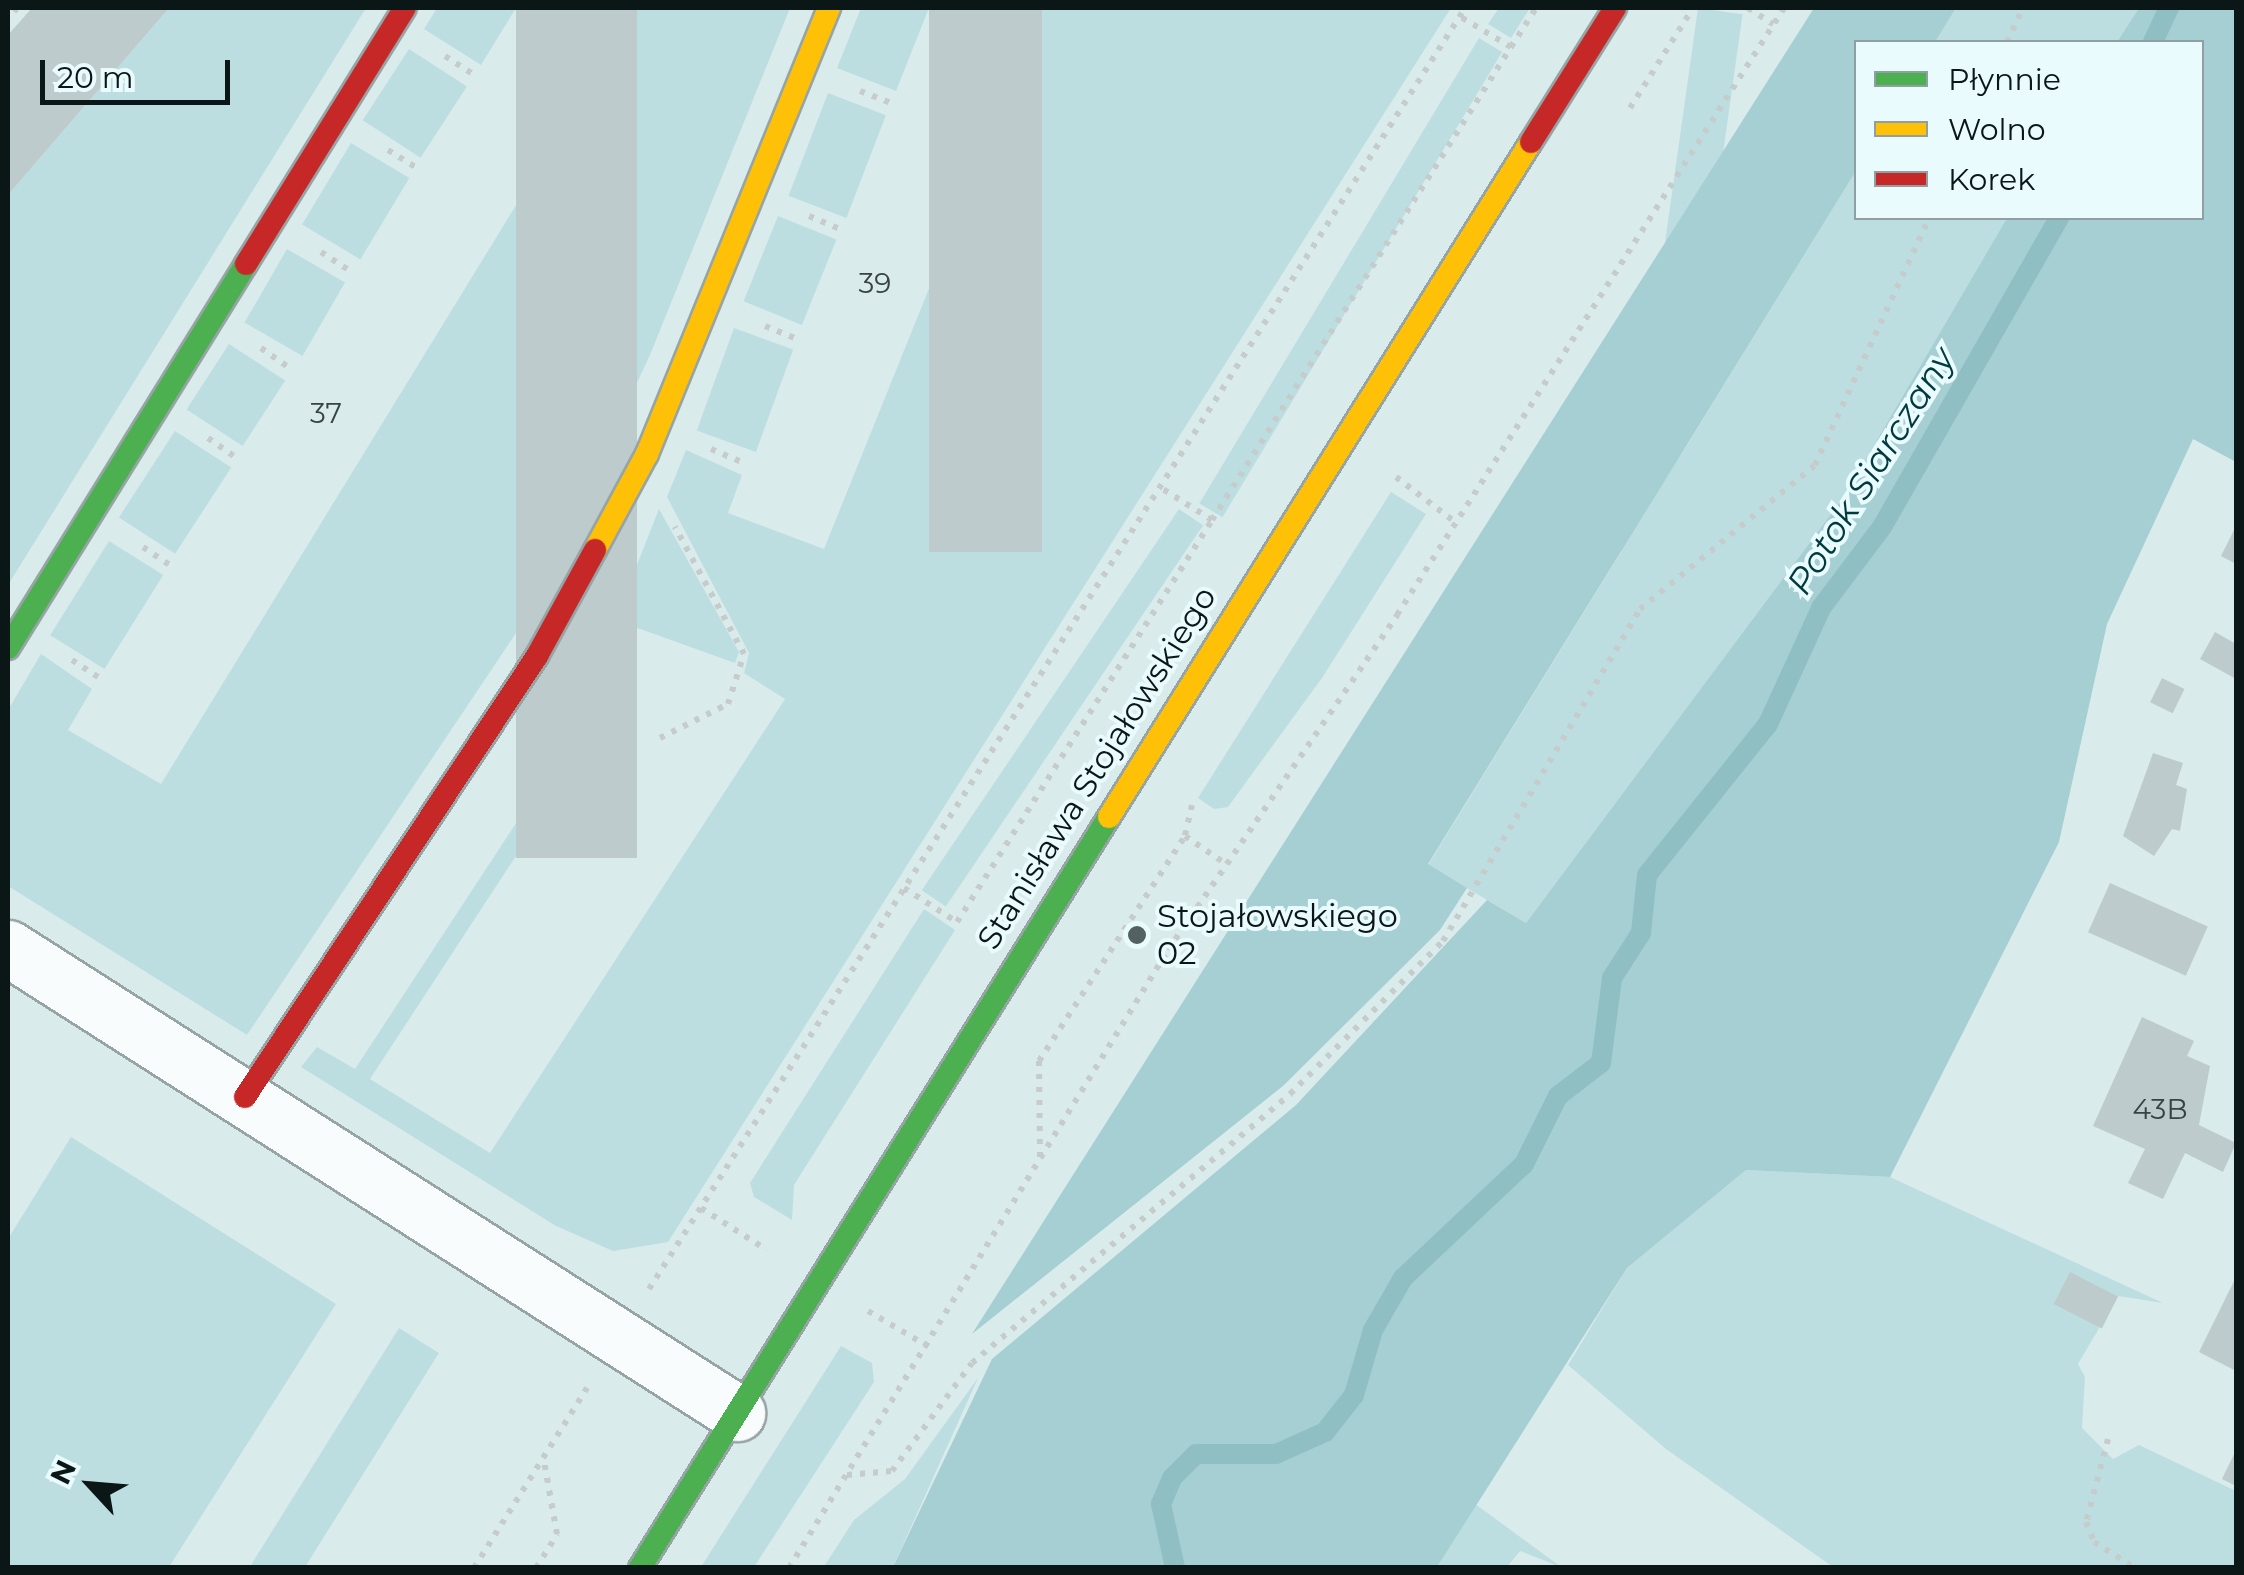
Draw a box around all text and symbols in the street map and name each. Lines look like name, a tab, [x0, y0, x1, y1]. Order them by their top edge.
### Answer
scale bar	[45, 40, 235, 102]
legend	[1854, 40, 2204, 220]
text: 20 m	[57, 59, 134, 96]
text: Płynnie	[1948, 61, 2061, 98]
text: Wolno	[1948, 111, 2046, 148]
text: Korek	[1948, 161, 2035, 198]
house number: 39	[859, 266, 891, 300]
water label: Potok Siarczany	[1778, 340, 1964, 602]
house number: 37	[310, 396, 342, 430]
street label: Stanisława Stojałowskiego	[969, 580, 1225, 956]
place label: Stojałowskiego 02	[1157, 898, 1398, 973]
marker: Stojałowskiego 02	[1126, 924, 1148, 946]
house number: 43B	[2133, 1092, 2187, 1126]
north arrow	[40, 1435, 140, 1535]
text: N	[43, 1454, 83, 1489]

